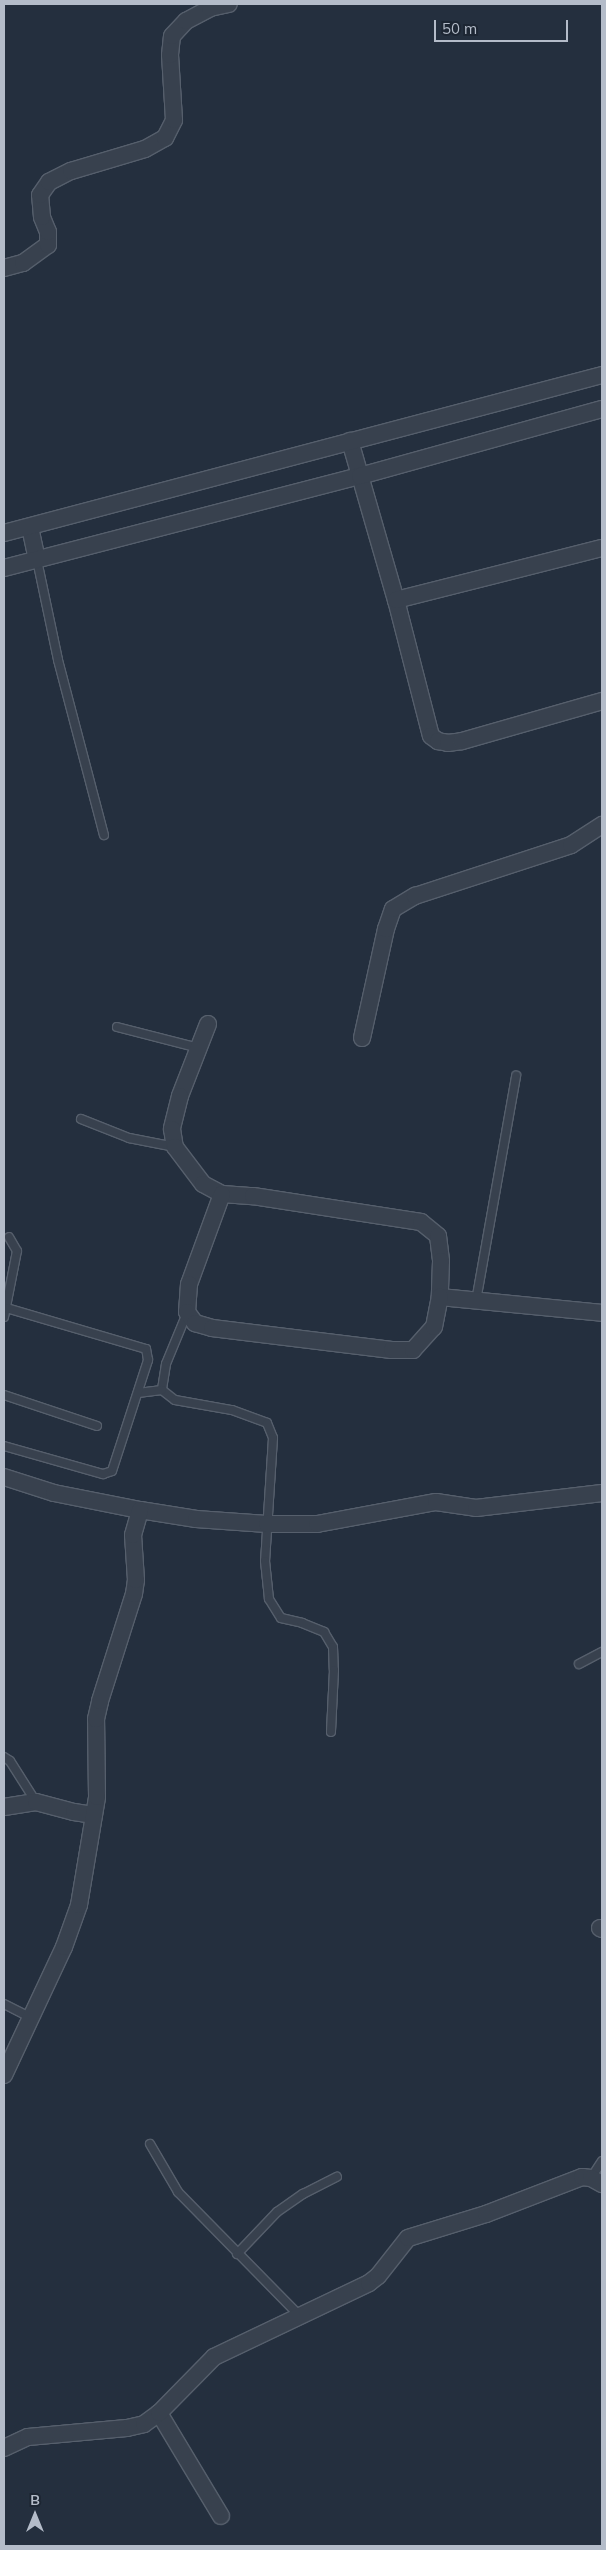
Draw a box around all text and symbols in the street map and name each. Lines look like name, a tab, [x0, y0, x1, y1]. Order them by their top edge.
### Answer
scale bar	[436, 10, 570, 42]
text: 50 m	[442, 19, 477, 38]
north arrow	[10, 2490, 60, 2540]
text: B	[30, 2491, 40, 2509]

